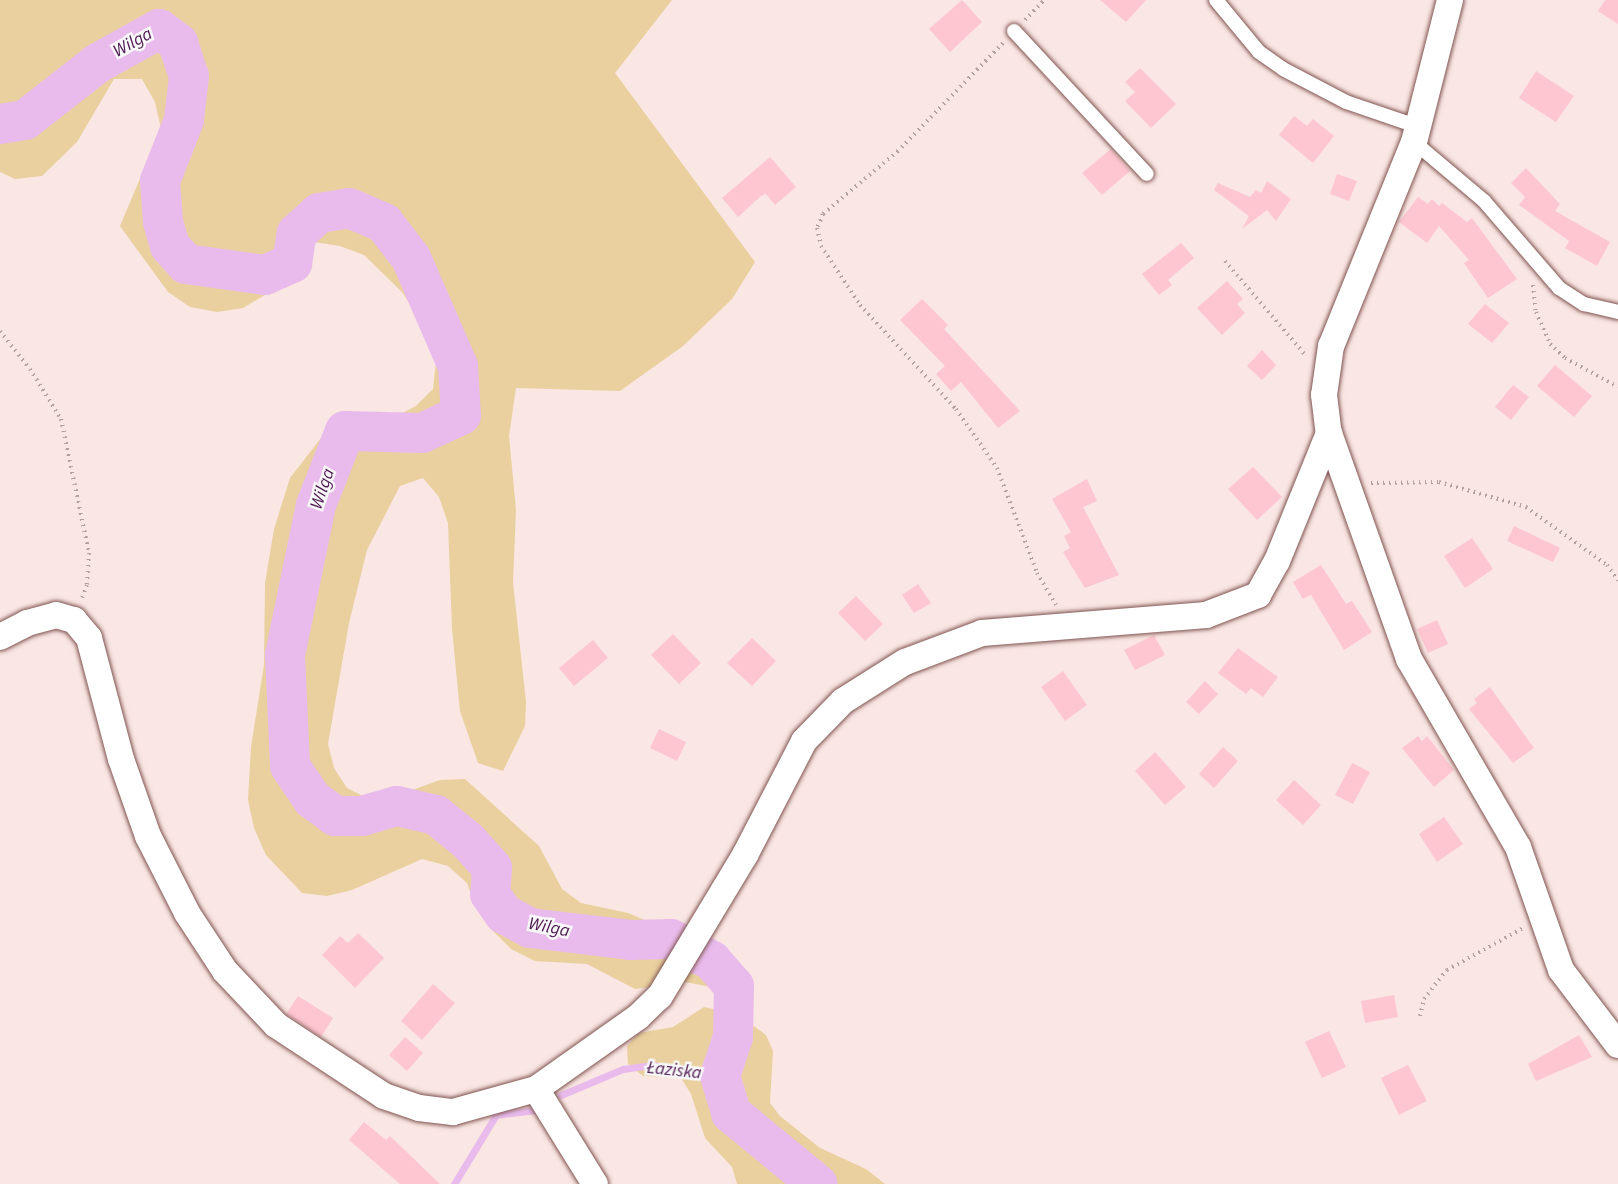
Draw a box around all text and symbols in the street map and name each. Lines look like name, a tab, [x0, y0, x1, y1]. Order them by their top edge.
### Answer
water label: Wilga	[110, 23, 156, 63]
water label: Wilga	[306, 466, 340, 512]
water label: Wilga	[527, 913, 571, 943]
water label: Łaziska	[646, 1057, 702, 1085]

